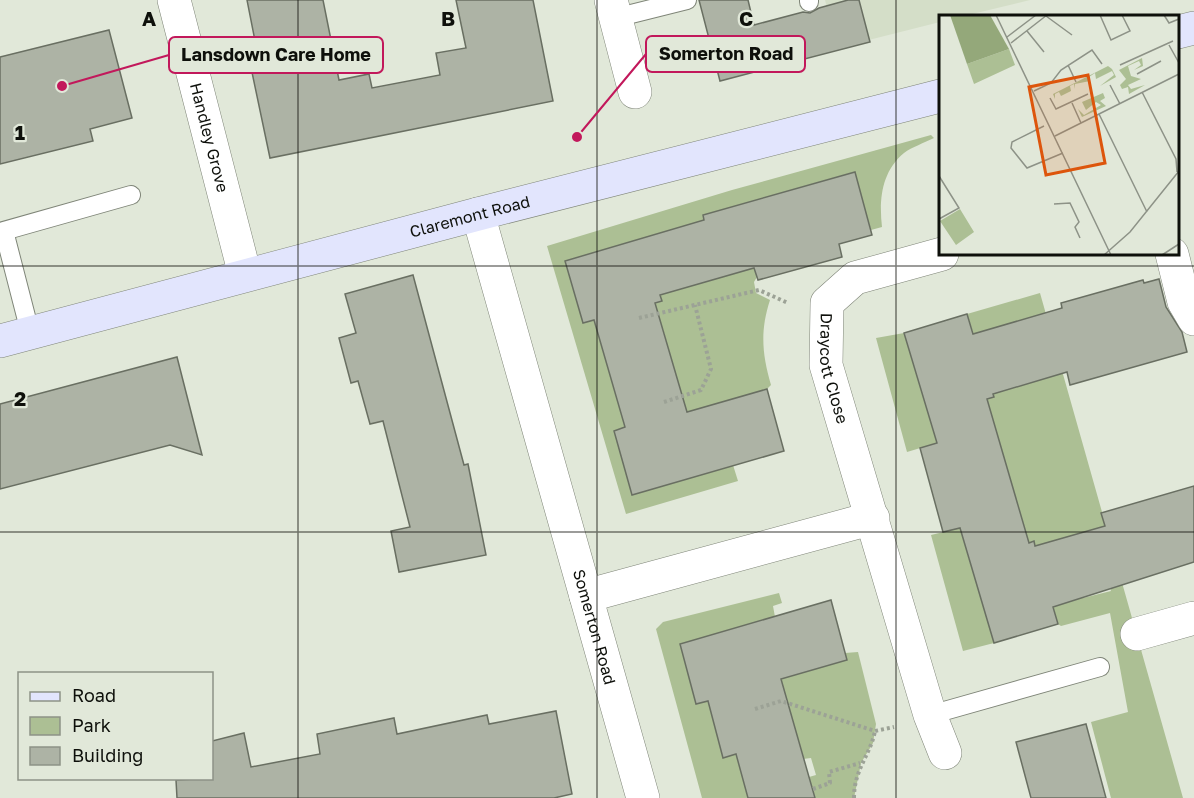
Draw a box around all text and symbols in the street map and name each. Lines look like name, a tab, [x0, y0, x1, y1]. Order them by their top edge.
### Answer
text: A	[142, 6, 156, 30]
text: B	[441, 6, 455, 30]
text: C	[739, 6, 753, 30]
inset map	[939, 15, 1179, 255]
callout: Somerton Road	[646, 36, 805, 72]
callout: Lansdown Care Home	[169, 37, 383, 73]
text: Somerton Road	[659, 42, 793, 64]
text: Lansdown Care Home	[181, 43, 371, 65]
street label: Handley Grove	[186, 81, 233, 194]
text: 1	[15, 120, 25, 144]
street label: Claremont Road	[407, 191, 532, 242]
street label: Draycott Close	[816, 313, 853, 426]
text: 2	[14, 386, 26, 410]
street label: Somerton Road	[569, 567, 620, 687]
legend	[18, 672, 213, 780]
text: Road	[72, 684, 116, 706]
text: Park	[72, 714, 111, 736]
text: Building	[72, 744, 143, 766]

